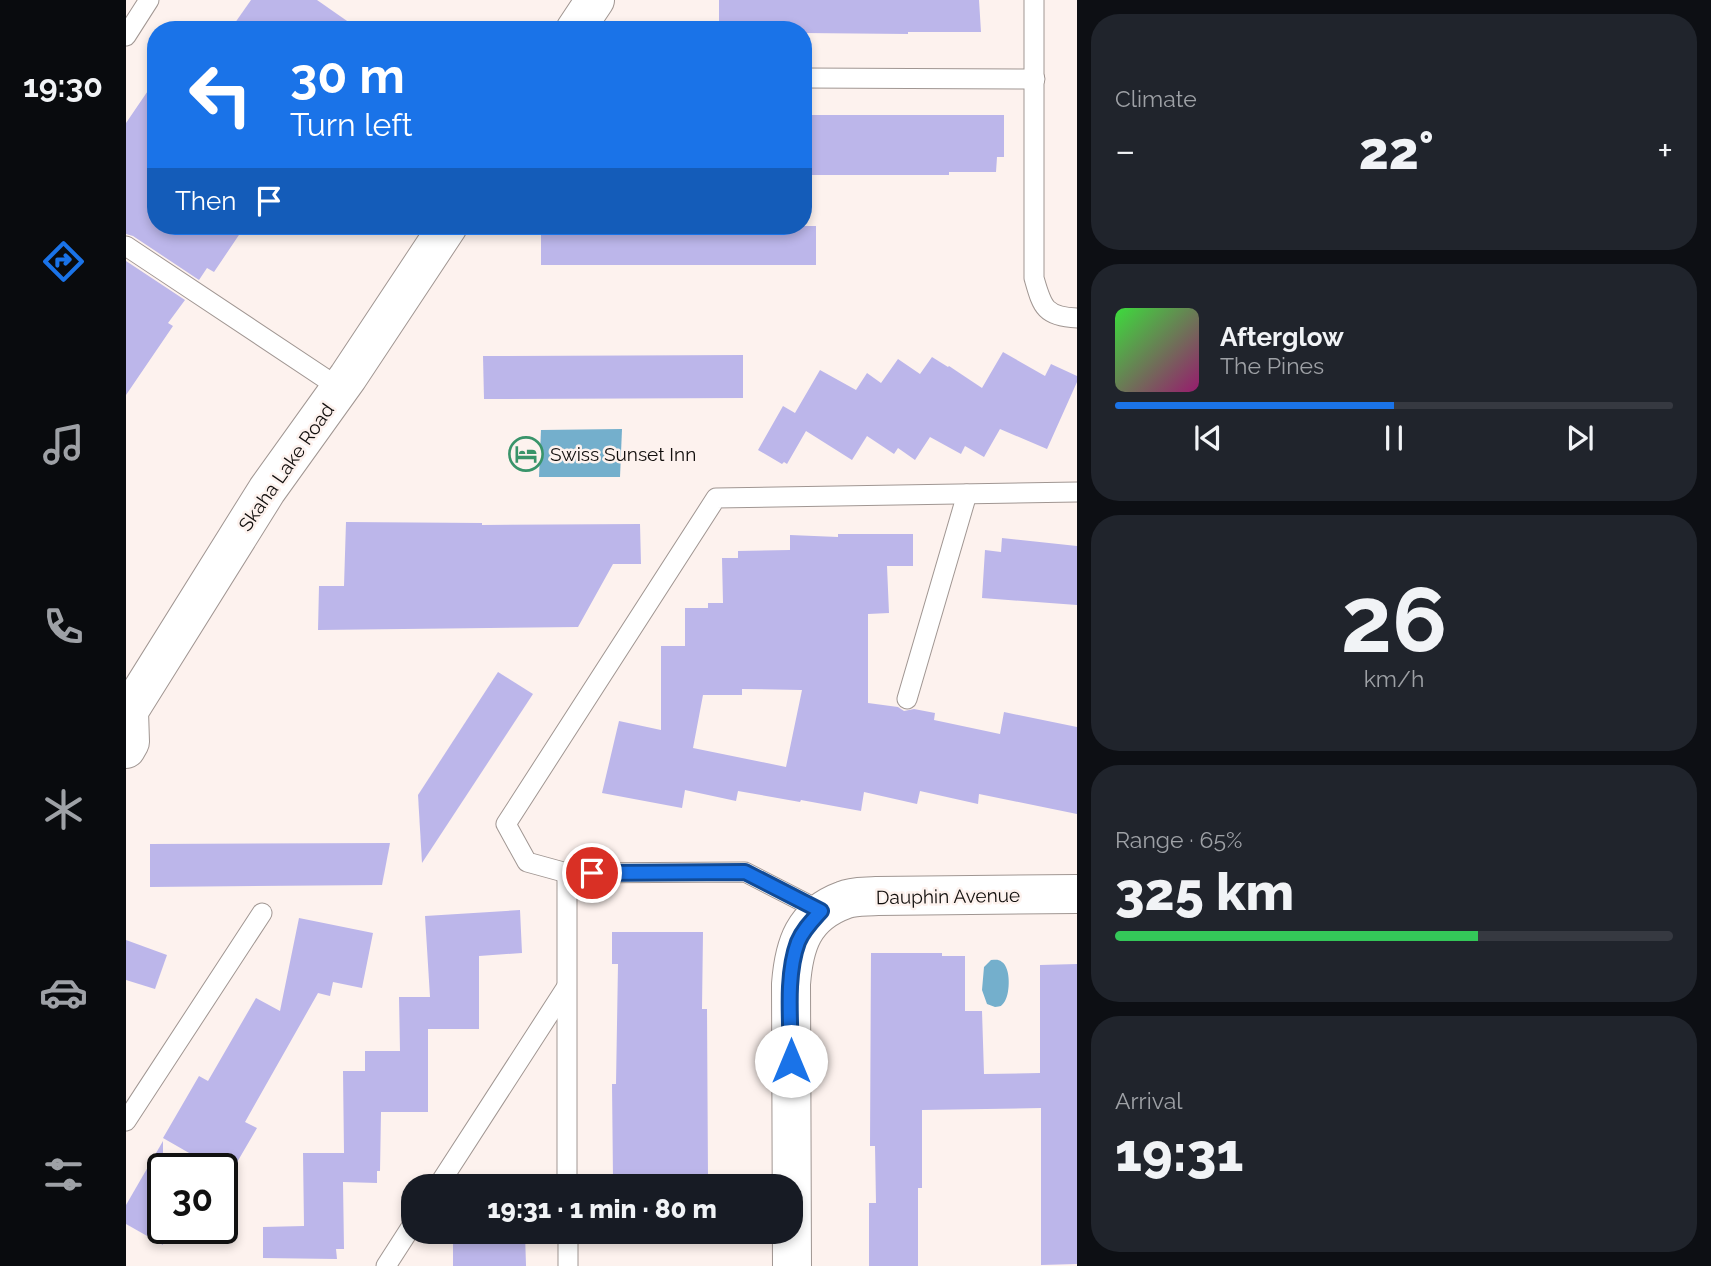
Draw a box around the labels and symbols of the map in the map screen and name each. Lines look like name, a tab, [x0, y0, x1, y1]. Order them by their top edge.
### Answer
street label: Skaha Lake Road	[234, 399, 338, 535]
hotel icon: Swiss Sunset Inn	[507, 435, 545, 473]
place label: Swiss Sunset Inn	[550, 443, 696, 465]
pin	[562, 843, 622, 903]
street label: Dauphin Avenue	[876, 884, 1020, 908]
position arrow	[754, 1024, 828, 1098]
speed limit sign: 30	[147, 1153, 238, 1244]

